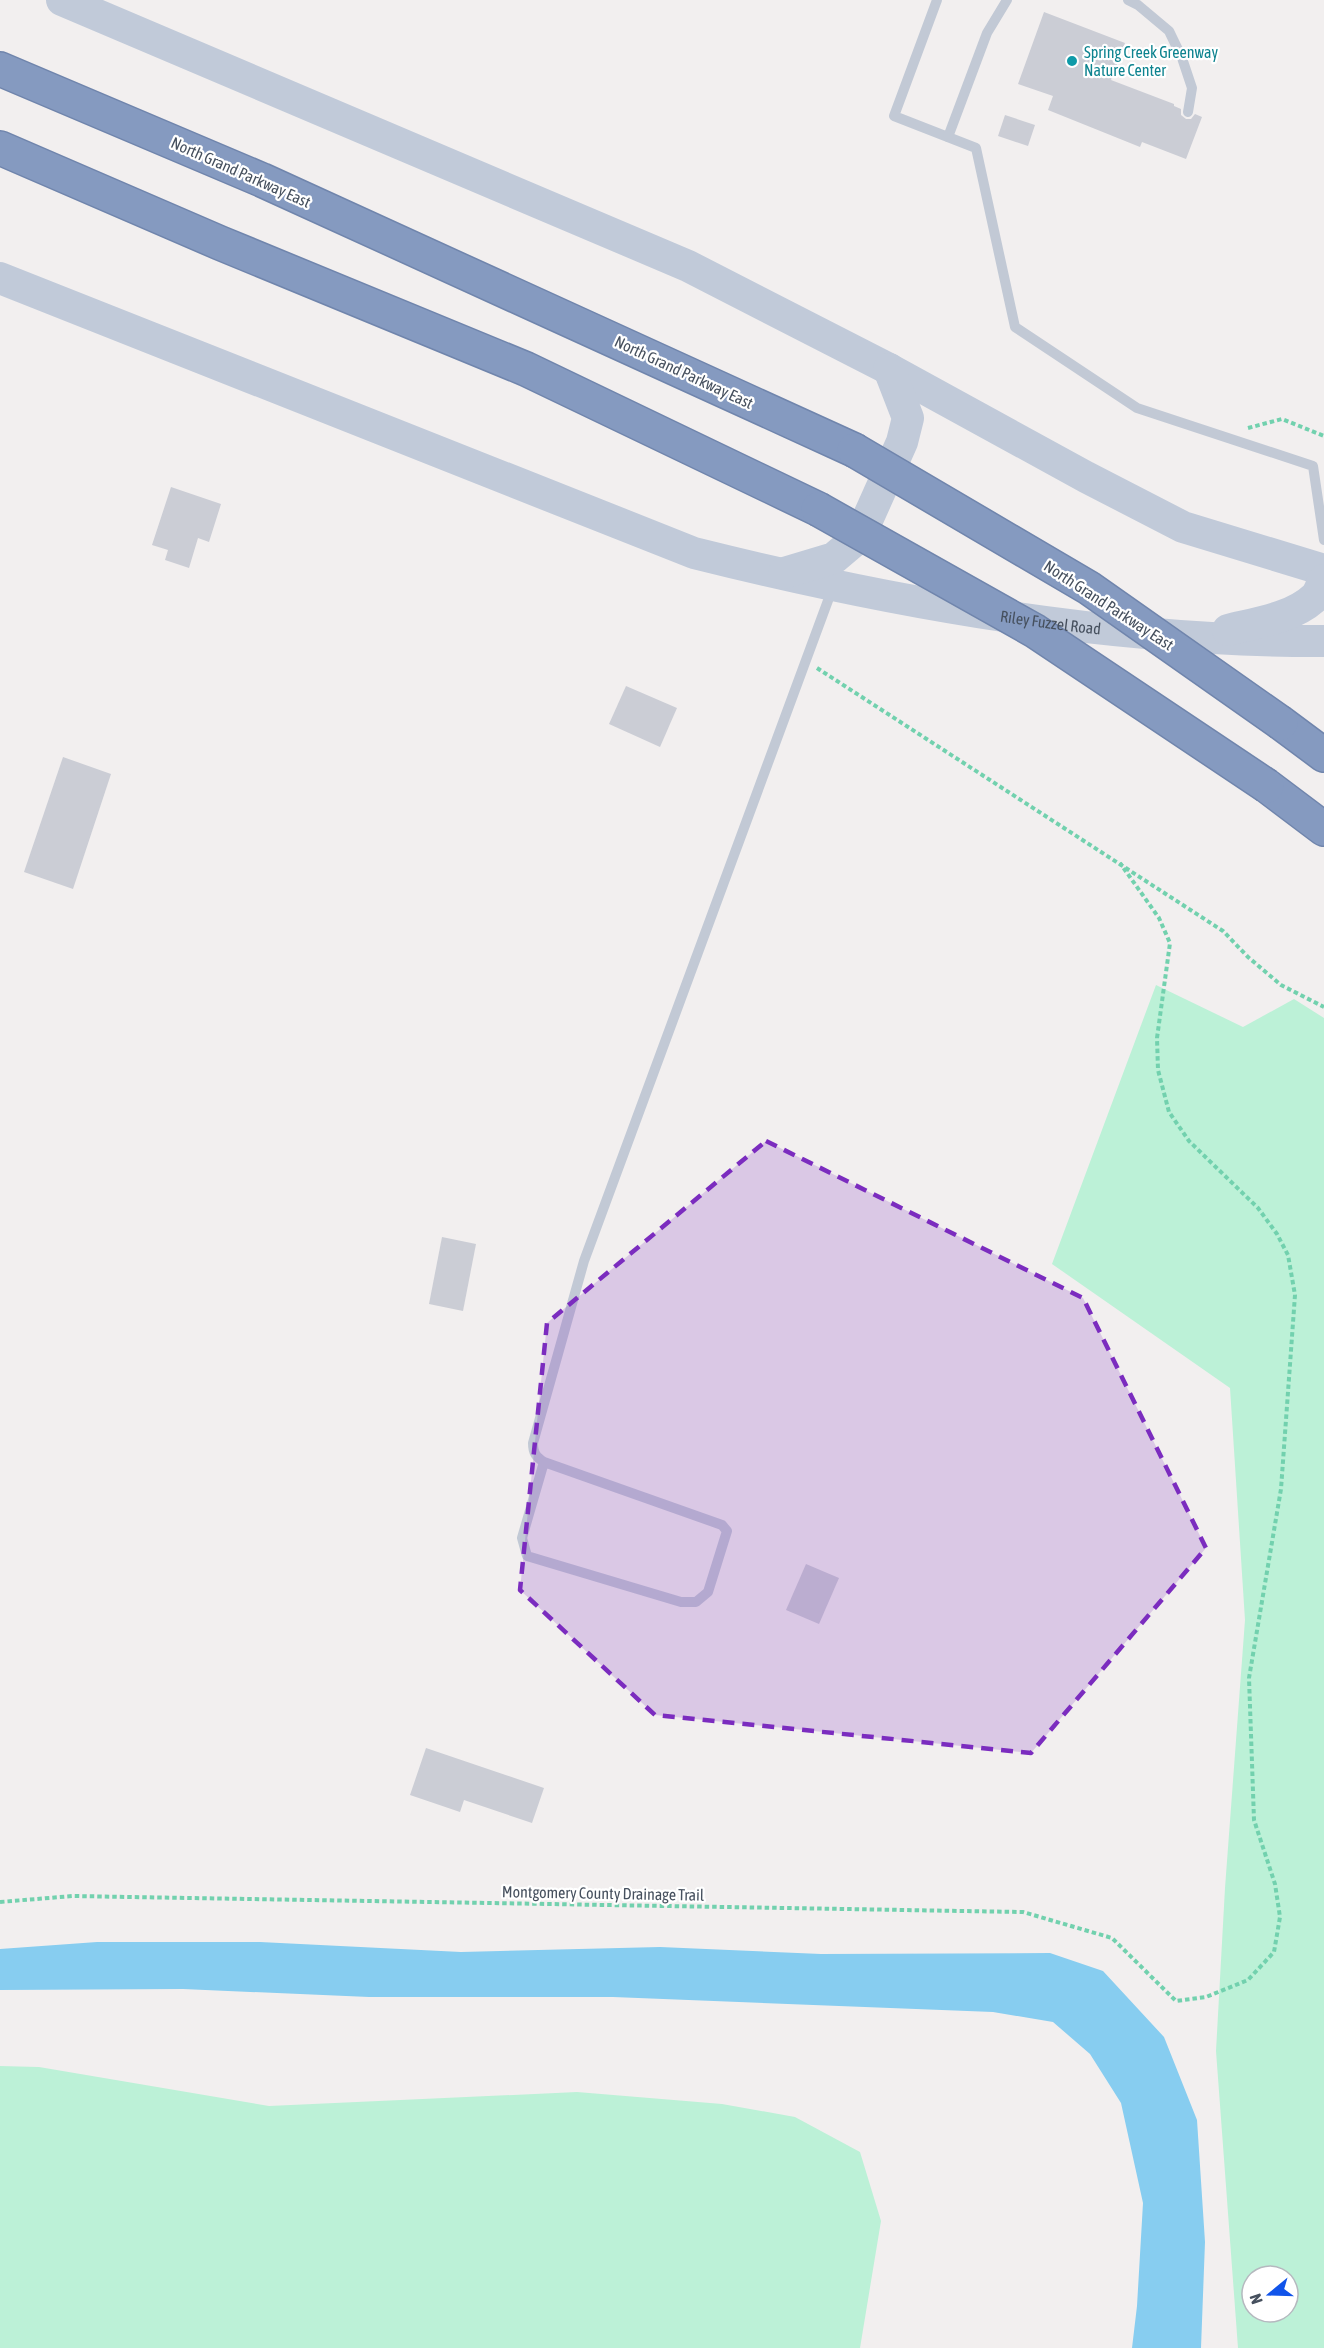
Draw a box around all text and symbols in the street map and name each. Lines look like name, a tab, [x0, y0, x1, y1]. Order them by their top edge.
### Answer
place label: Spring Creek Greenway Nature Center	[1084, 43, 1218, 79]
marker: Spring Creek Greenway Nature Center	[1065, 54, 1079, 68]
street label: North Grand Parkway East	[168, 133, 314, 212]
street label: North Grand Parkway East	[611, 332, 756, 413]
street label: North Grand Parkway East	[1040, 556, 1177, 655]
street label: Riley Fuzzel Road	[999, 607, 1102, 638]
street label: Montgomery County Drainage Trail	[502, 1882, 705, 1905]
north arrow	[1240, 2264, 1300, 2324]
text: N	[1246, 2291, 1266, 2306]

